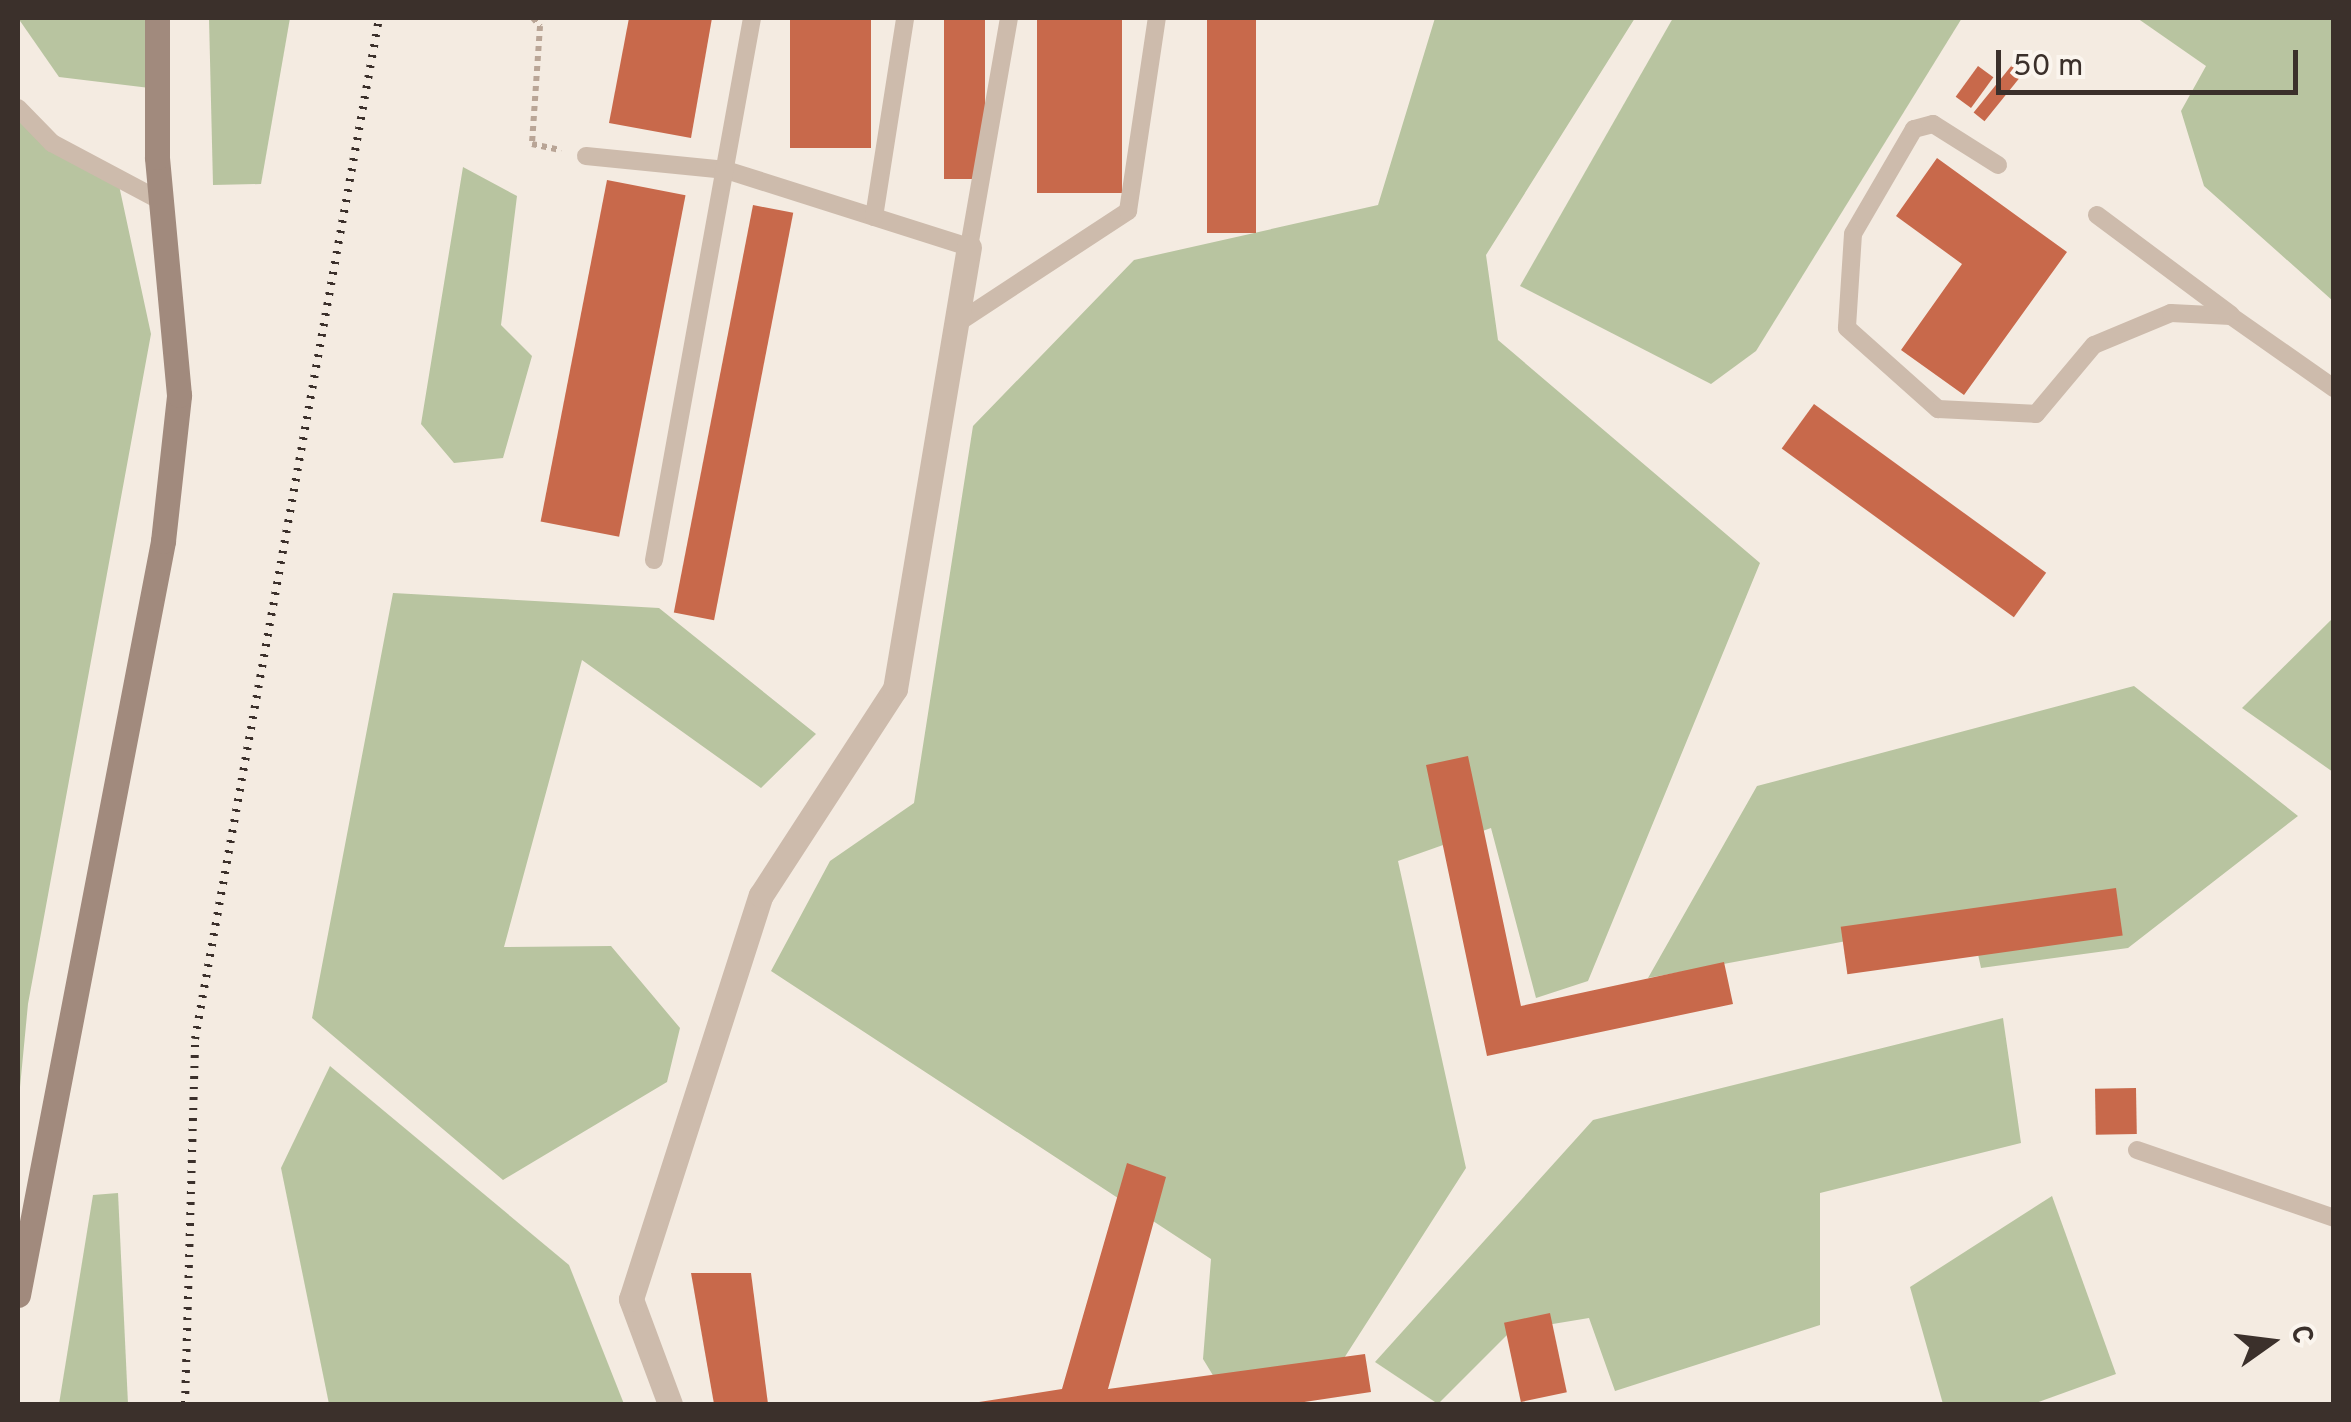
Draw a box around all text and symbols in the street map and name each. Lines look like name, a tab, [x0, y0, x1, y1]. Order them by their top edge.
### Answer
scale bar	[2001, 30, 2304, 92]
text: 50 m	[2013, 49, 2083, 86]
north arrow	[2221, 1292, 2321, 1392]
text: С	[2280, 1322, 2320, 1348]

